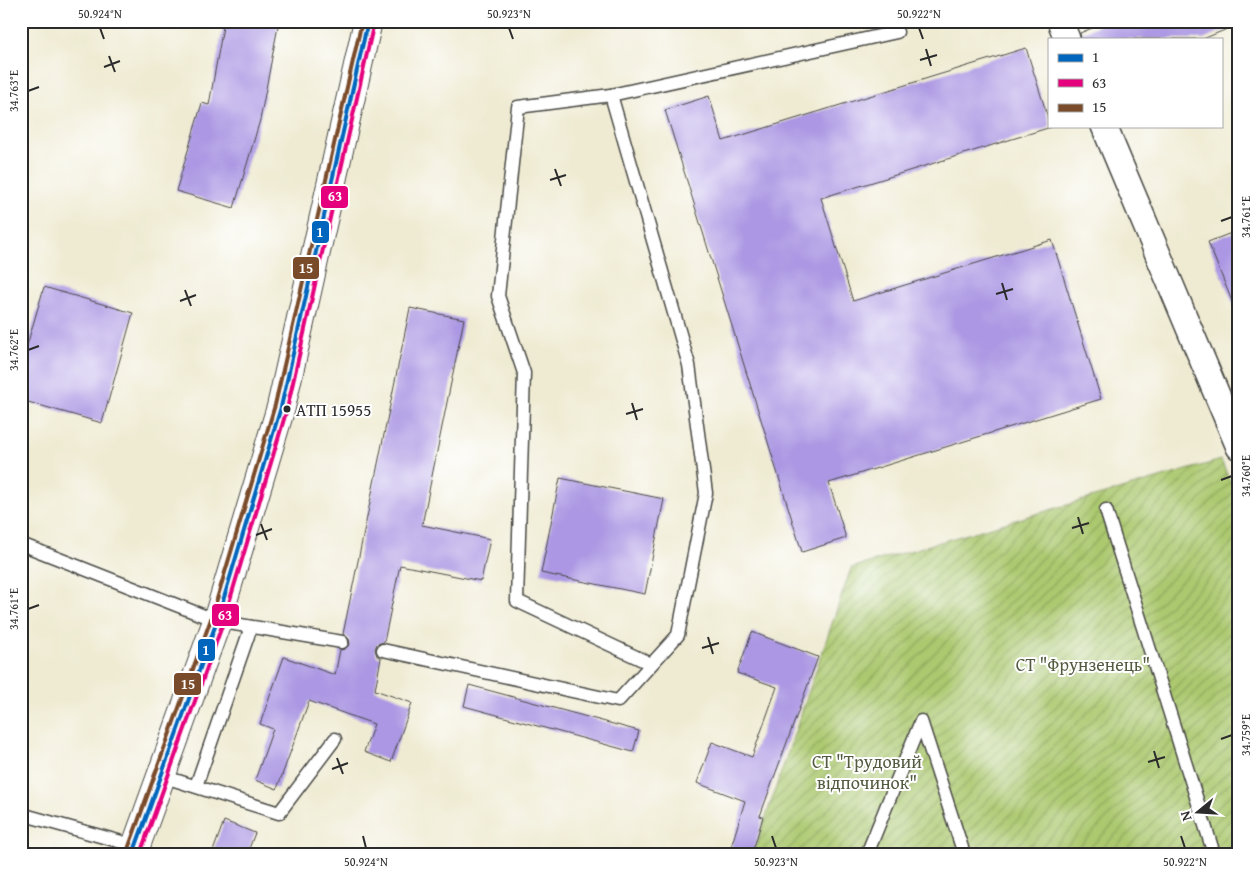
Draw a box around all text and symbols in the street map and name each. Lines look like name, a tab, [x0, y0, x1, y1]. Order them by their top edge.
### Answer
text: 50.924°N	[78, 5, 122, 22]
text: 50.923°N	[487, 5, 531, 22]
text: 50.922°N	[897, 5, 941, 22]
legend	[1048, 38, 1222, 128]
text: 1	[1092, 46, 1099, 67]
text: 34.763°E	[5, 70, 22, 112]
text: 63	[1092, 72, 1106, 93]
text: 15	[1092, 96, 1106, 117]
line badge: 63	[320, 185, 349, 209]
text: 63	[328, 186, 342, 206]
text: 34.761°E	[1237, 196, 1254, 238]
line badge: 1	[311, 220, 330, 244]
text: 1	[316, 222, 324, 242]
line badge: 15	[292, 256, 320, 280]
text: 15	[299, 258, 313, 278]
text: 34.762°E	[5, 329, 22, 371]
place label: АТП 15955	[296, 397, 371, 422]
marker: АТП 15955	[282, 404, 292, 414]
text: 34.760°E	[1237, 455, 1254, 497]
text: 34.761°E	[5, 588, 22, 630]
line badge: 63	[211, 603, 240, 627]
text: 63	[218, 605, 232, 625]
line badge: 1	[197, 638, 216, 662]
text: 1	[202, 640, 210, 660]
park label: СТ "Фрунзенець"	[1016, 651, 1150, 678]
line badge: 15	[173, 672, 202, 696]
text: 15	[181, 674, 195, 694]
text: 34.759°E	[1237, 714, 1254, 756]
park label: СТ "Трудовий відпочинок"	[812, 748, 922, 796]
north arrow	[1172, 788, 1222, 838]
text: N	[1174, 808, 1197, 824]
text: 50.924°N	[344, 853, 388, 870]
text: 50.923°N	[754, 853, 798, 870]
text: 50.922°N	[1163, 853, 1207, 870]

